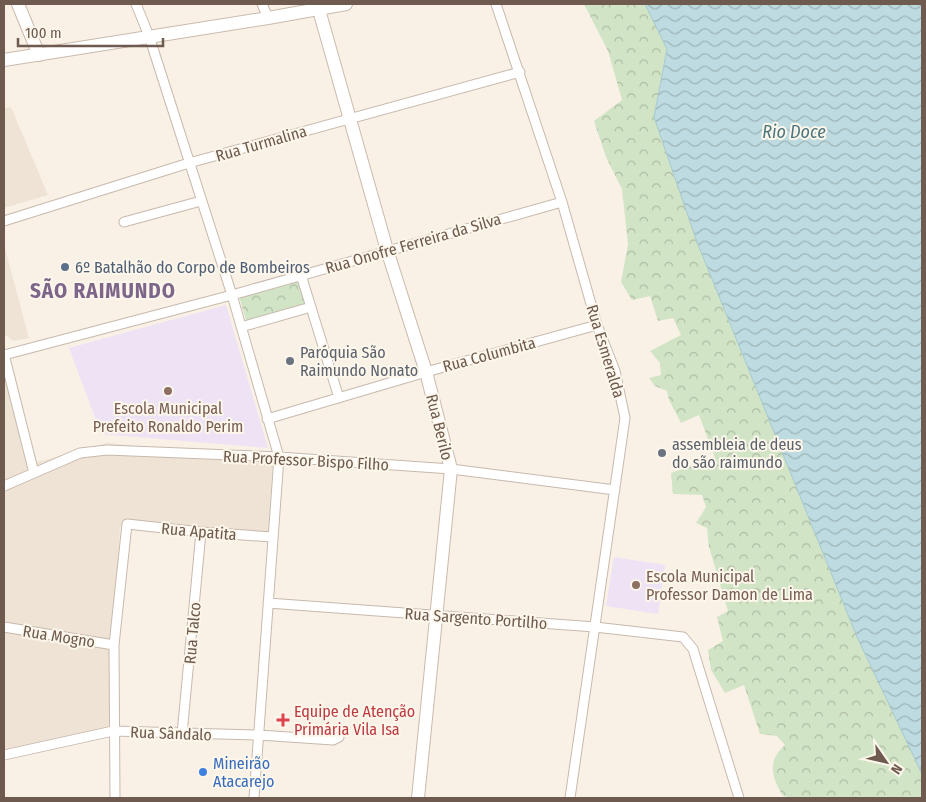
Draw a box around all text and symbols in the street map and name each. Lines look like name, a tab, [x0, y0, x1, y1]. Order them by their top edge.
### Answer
scale bar	[18, 15, 162, 47]
text: 100 m	[25, 24, 62, 42]
street label: Rua Turmalina	[213, 121, 309, 166]
water label: Rio Doce	[762, 121, 826, 143]
street label: Rua Onofre Ferreira da Silva	[323, 209, 503, 278]
place label: 6º Batalhão do Corpo de Bombeiros	[75, 258, 310, 277]
marker: 6º Batalhão do Corpo de Bombeiros	[59, 261, 71, 273]
district label: SÃO RAIMUNDO	[30, 278, 176, 304]
street label: Rua Esmeralda	[582, 302, 629, 400]
street label: Rua Columbita	[441, 333, 538, 376]
place label: Paróquia São Raimundo Nonato	[300, 343, 418, 380]
marker: Paróquia São Raimundo Nonato	[284, 355, 296, 367]
marker: Escola Municipal Prefeito Ronaldo Perim	[162, 385, 174, 397]
street label: Rua Berilo	[422, 392, 457, 462]
place label: Escola Municipal Prefeito Ronaldo Perim	[93, 399, 243, 436]
place label: assembleia de deus do são raimundo	[672, 435, 802, 472]
street label: Rua Professor Bispo Filho	[223, 447, 389, 474]
marker: assembleia de deus do são raimundo	[656, 447, 668, 459]
street label: Rua Apatita	[160, 519, 238, 544]
place label: Escola Municipal Professor Damon de Lima	[646, 567, 813, 604]
marker: Escola Municipal Professor Damon de Lima	[630, 579, 642, 591]
street label: Rua Talco	[180, 601, 205, 665]
street label: Rua Sargento Portilho	[404, 604, 548, 633]
street label: Rua Mogno	[21, 621, 96, 652]
place label: Equipe de Atenção Primária Vila Isa	[294, 702, 415, 739]
marker: Equipe de Atenção Primária Vila Isa	[276, 713, 290, 727]
street label: Rua Sândalo	[130, 723, 212, 744]
north arrow	[861, 737, 911, 787]
place label: Mineirão Atacarejo	[213, 754, 274, 791]
text: N	[887, 761, 906, 777]
marker: Mineirão Atacarejo	[197, 766, 209, 778]

